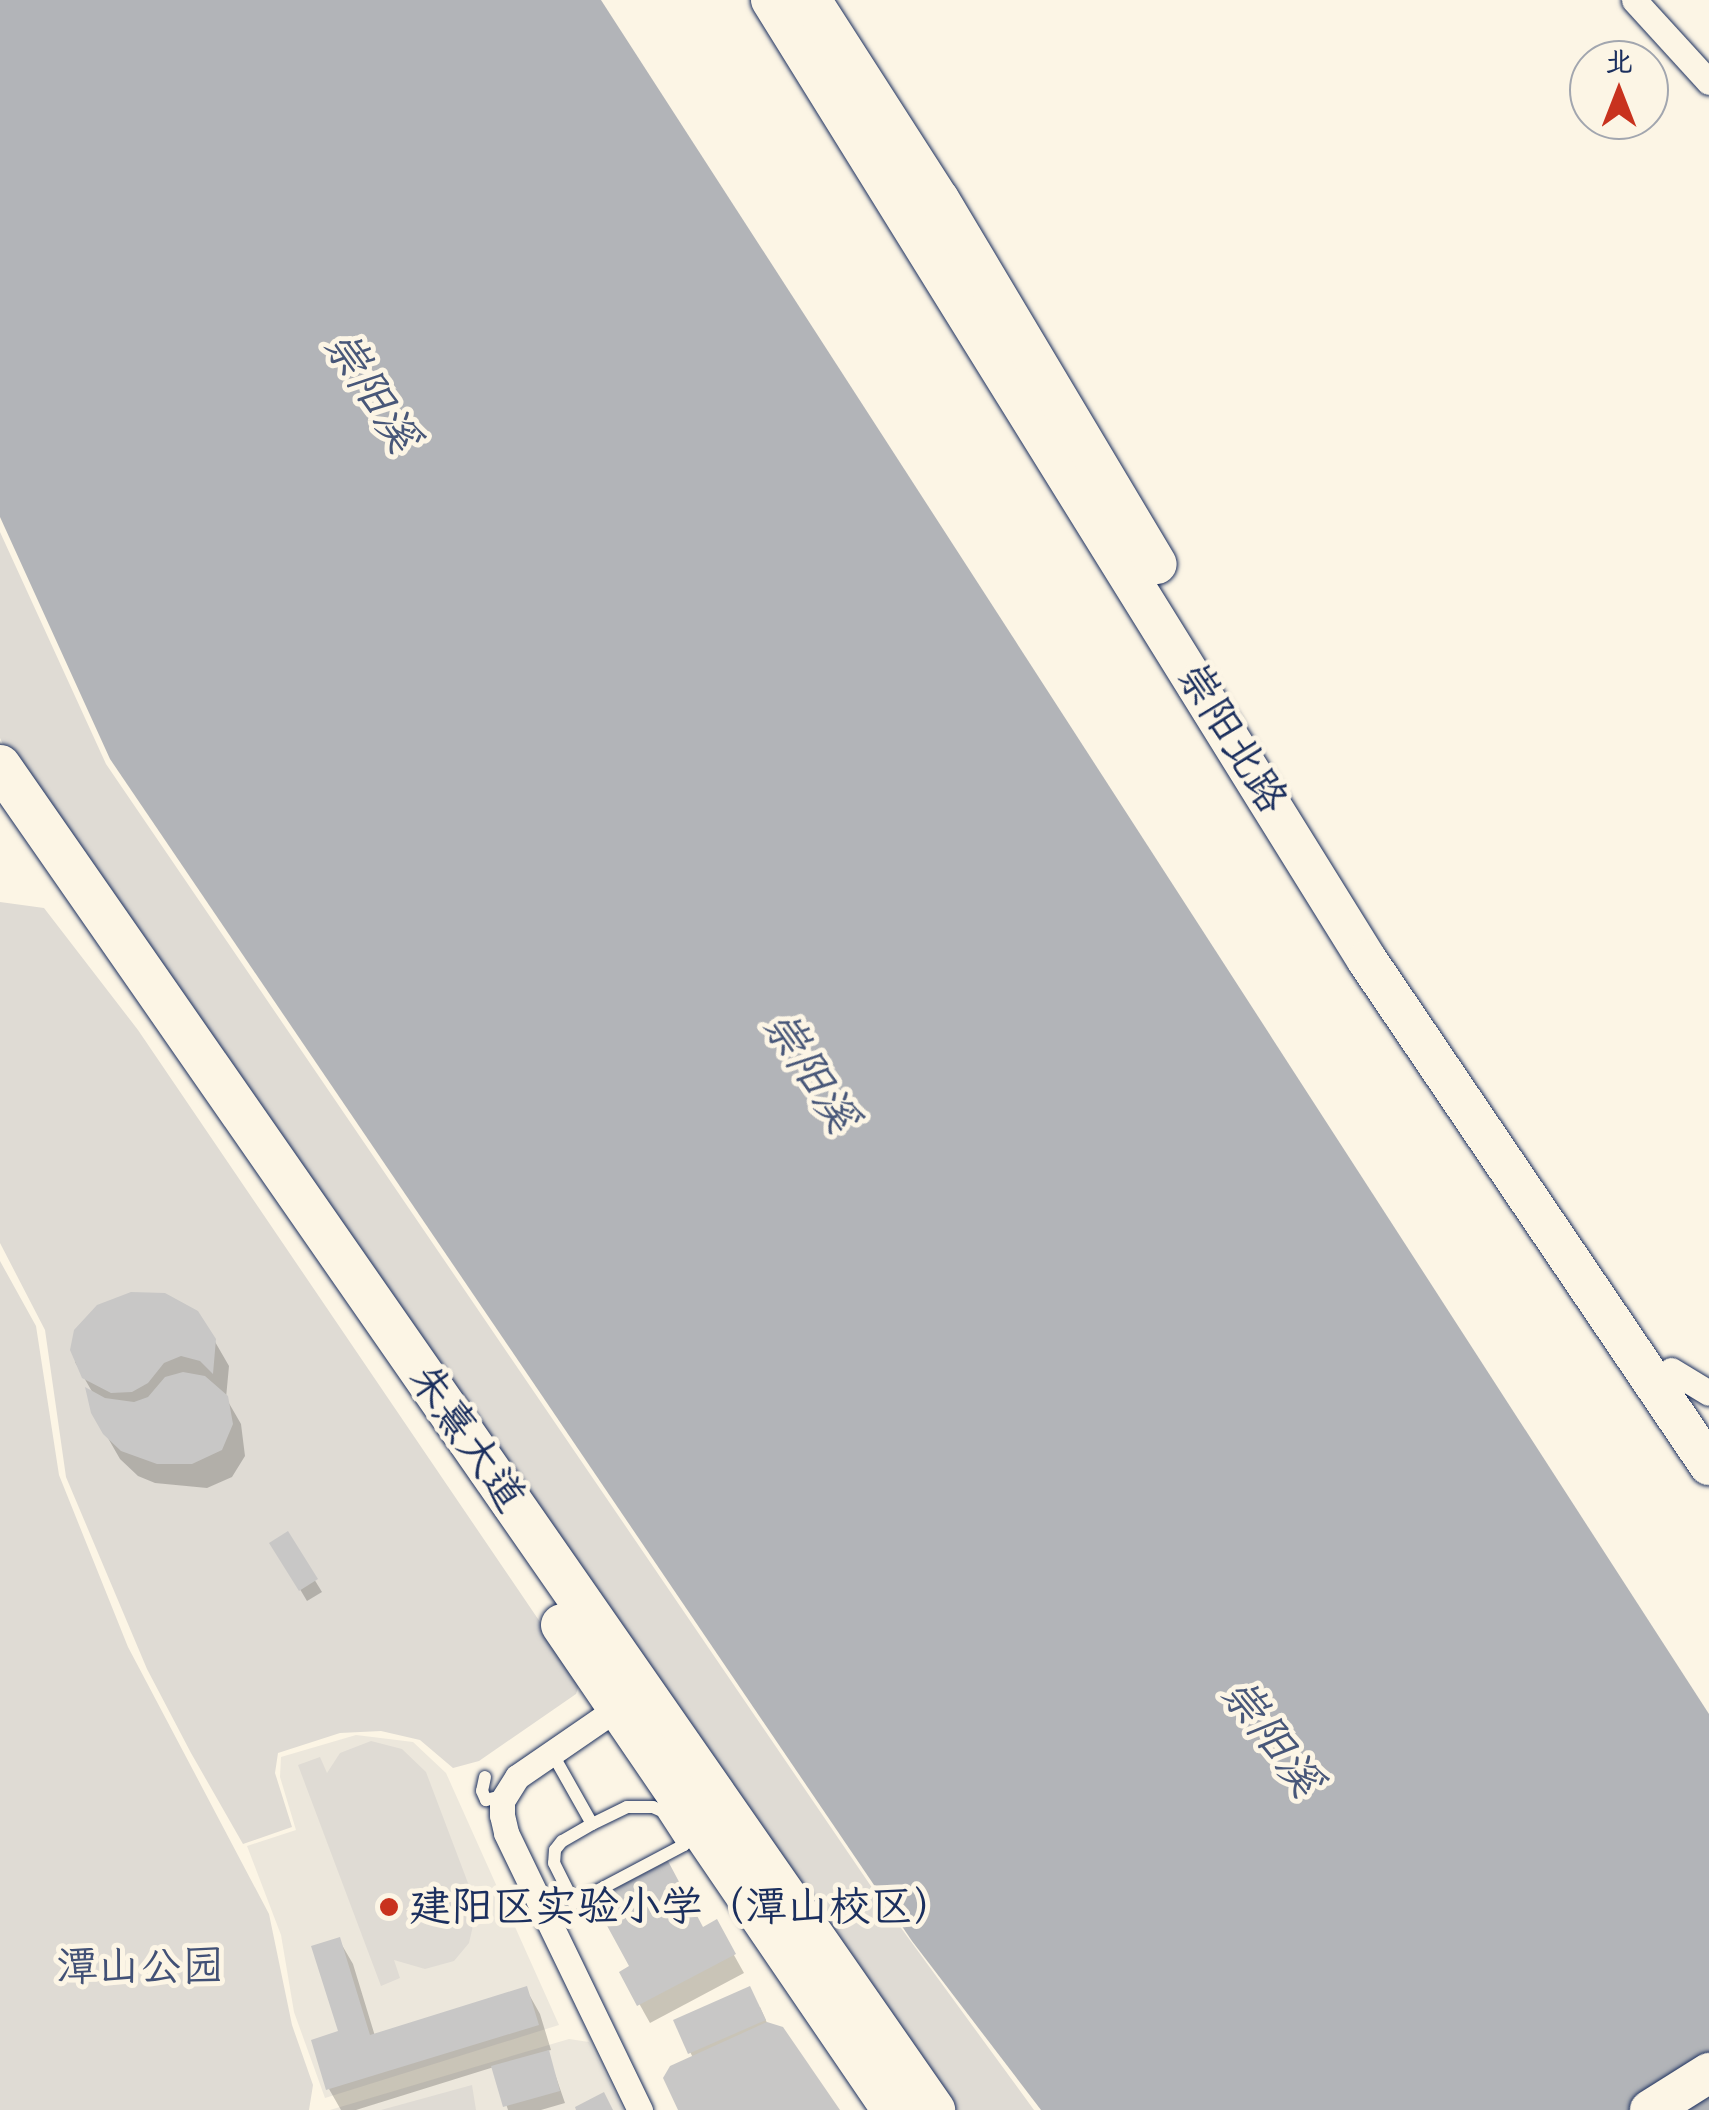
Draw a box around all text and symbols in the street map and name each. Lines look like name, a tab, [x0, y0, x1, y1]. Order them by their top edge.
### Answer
north arrow	[1569, 40, 1669, 140]
text: 北	[1605, 44, 1633, 79]
water label: 崇阳溪	[312, 320, 430, 462]
street label: 崇阳北路	[1166, 653, 1298, 823]
water label: 崇阳溪	[751, 1000, 869, 1142]
street label: 朱熹大道	[398, 1355, 536, 1521]
water label: 崇阳溪	[1209, 1667, 1333, 1807]
place label: 建阳区实验小学（潭山校区）	[409, 1882, 955, 1932]
marker: 建阳区实验小学（潭山校区）	[378, 1896, 400, 1918]
park label: 潭山公园	[56, 1942, 224, 1992]

